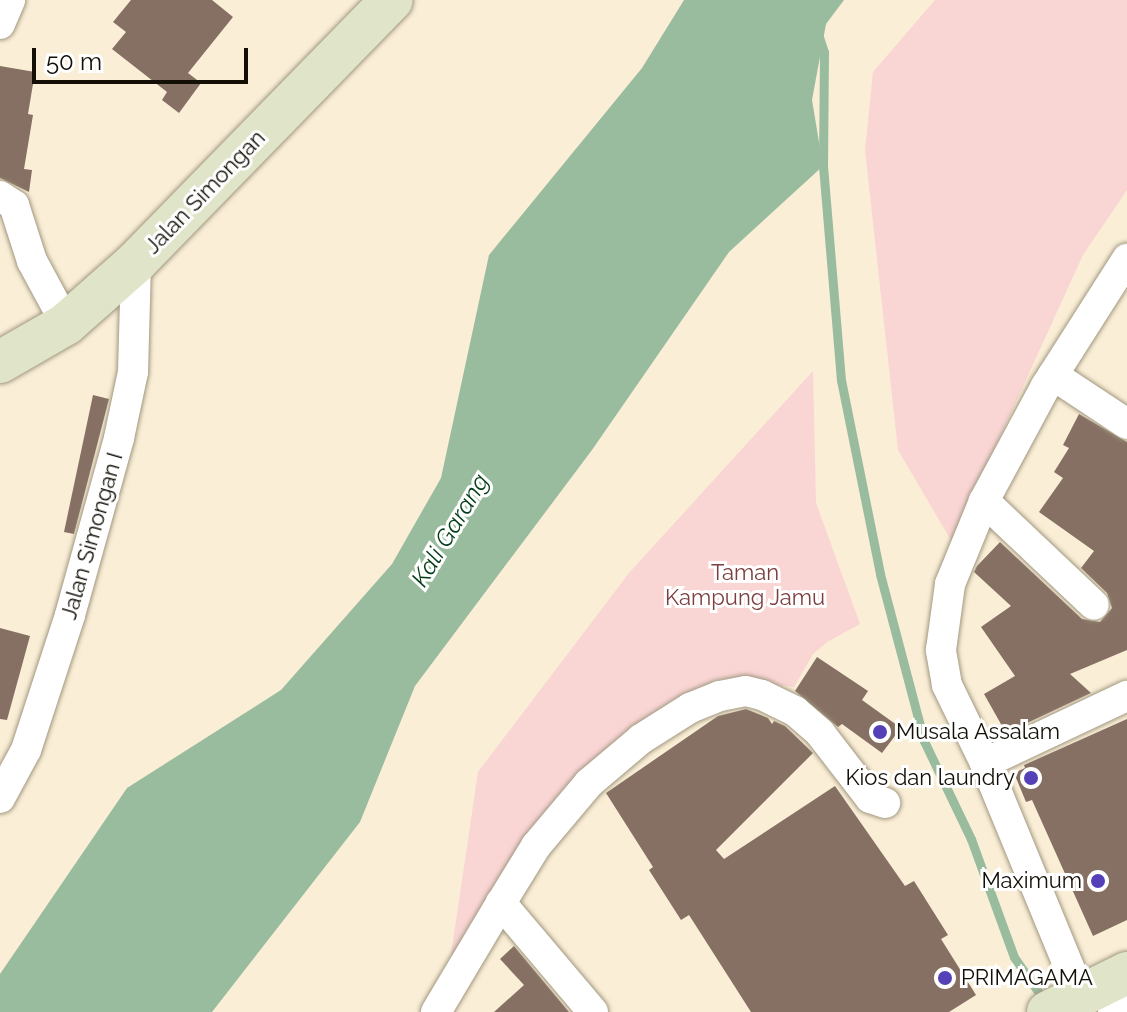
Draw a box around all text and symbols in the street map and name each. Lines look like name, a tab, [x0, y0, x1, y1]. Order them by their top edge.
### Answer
scale bar	[36, 32, 252, 82]
text: 50 m	[46, 47, 102, 76]
street label: Jalan Simongan	[139, 125, 271, 259]
street label: Jalan Simongan I	[56, 449, 128, 623]
water label: Kali Garang	[405, 468, 495, 592]
park label: Taman Kampung Jamu	[665, 559, 825, 610]
place label: Musala Assalam	[896, 719, 1061, 745]
marker: Musala Assalam	[871, 723, 889, 741]
place label: Kios dan laundry	[845, 765, 1015, 791]
marker: Kios dan laundry	[1022, 769, 1040, 787]
place label: Maximum	[981, 868, 1082, 894]
marker: Maximum	[1089, 872, 1107, 890]
place label: PRIMAGAMA	[961, 965, 1093, 991]
marker: PRIMAGAMA	[936, 969, 954, 987]

